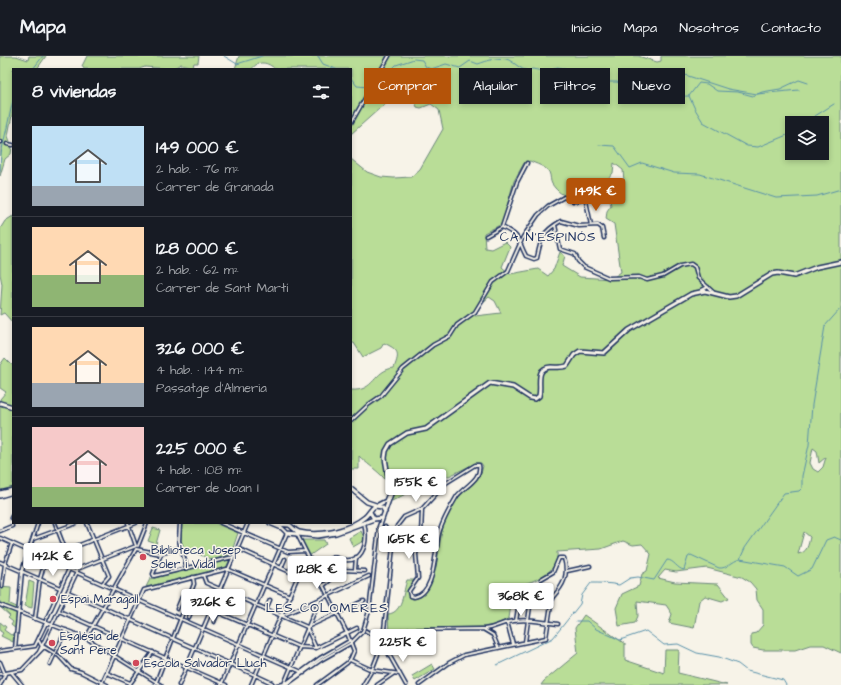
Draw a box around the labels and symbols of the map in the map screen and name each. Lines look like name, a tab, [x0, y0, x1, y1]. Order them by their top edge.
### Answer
pin: 149K €	[563, 178, 629, 212]
district label: CA N'ESPINÓS	[500, 228, 596, 246]
pin: 155K €	[383, 469, 449, 503]
pin: 165K €	[376, 526, 442, 560]
place label: Biblioteca Josep Soler i Vidal	[151, 542, 241, 573]
pin: 142K €	[20, 543, 86, 577]
marker: Biblioteca Josep Soler i Vidal	[138, 552, 148, 562]
pin: 128K €	[284, 556, 350, 590]
pin: 368K €	[488, 583, 554, 617]
pin: 326K €	[180, 589, 246, 623]
place label: Espai Maragall	[61, 591, 138, 609]
marker: Espai Maragall	[48, 594, 58, 604]
district label: LES COLOMERES	[266, 599, 388, 617]
place label: Església de Sant Pere	[60, 628, 120, 659]
pin: 225K €	[370, 629, 436, 663]
marker: Església de Sant Pere	[47, 638, 57, 648]
place label: Escola Salvador Lluch	[144, 655, 267, 672]
marker: Escola Salvador Lluch	[131, 658, 141, 668]

